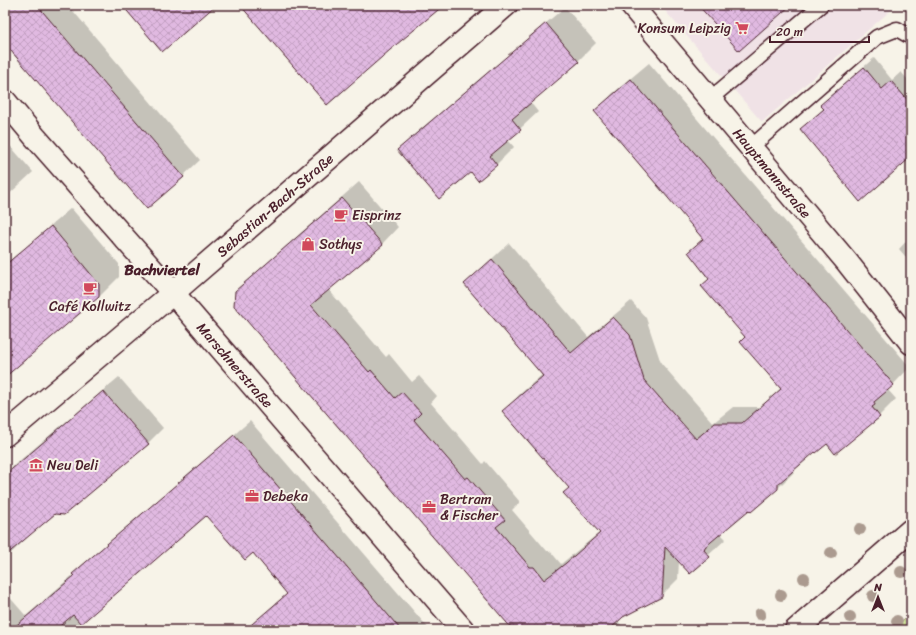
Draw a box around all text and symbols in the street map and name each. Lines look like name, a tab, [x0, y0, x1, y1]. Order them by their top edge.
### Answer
place label: Konsum Leipzig	[637, 16, 731, 41]
scale bar	[770, 18, 869, 44]
supermarket icon: Konsum Leipzig	[734, 20, 750, 36]
text: 20 m	[776, 21, 803, 43]
street label: Hauptmannstraße	[726, 122, 817, 224]
street label: Sebastian-Bach-Straße	[211, 147, 340, 264]
place label: Eisprinz	[352, 203, 402, 228]
cafe icon: Eisprinz	[333, 207, 349, 223]
place label: Sothys	[319, 232, 363, 257]
shop icon: Sothys	[300, 236, 316, 252]
district label: Bachviertel	[124, 257, 200, 283]
cafe icon: Café Kollwitz	[82, 280, 98, 296]
place label: Café Kollwitz	[49, 294, 131, 319]
street label: Marschnerstraße	[190, 317, 279, 414]
place label: Neu Deli	[47, 453, 99, 478]
museum icon: Neu Deli	[28, 457, 44, 473]
place label: Debeka	[263, 484, 308, 509]
place label: Bertram & Fischer	[440, 487, 499, 528]
office icon: Debeka	[244, 488, 260, 504]
office icon: Bertram & Fischer	[421, 499, 437, 515]
north arrow	[858, 577, 898, 617]
text: N	[873, 578, 882, 597]

